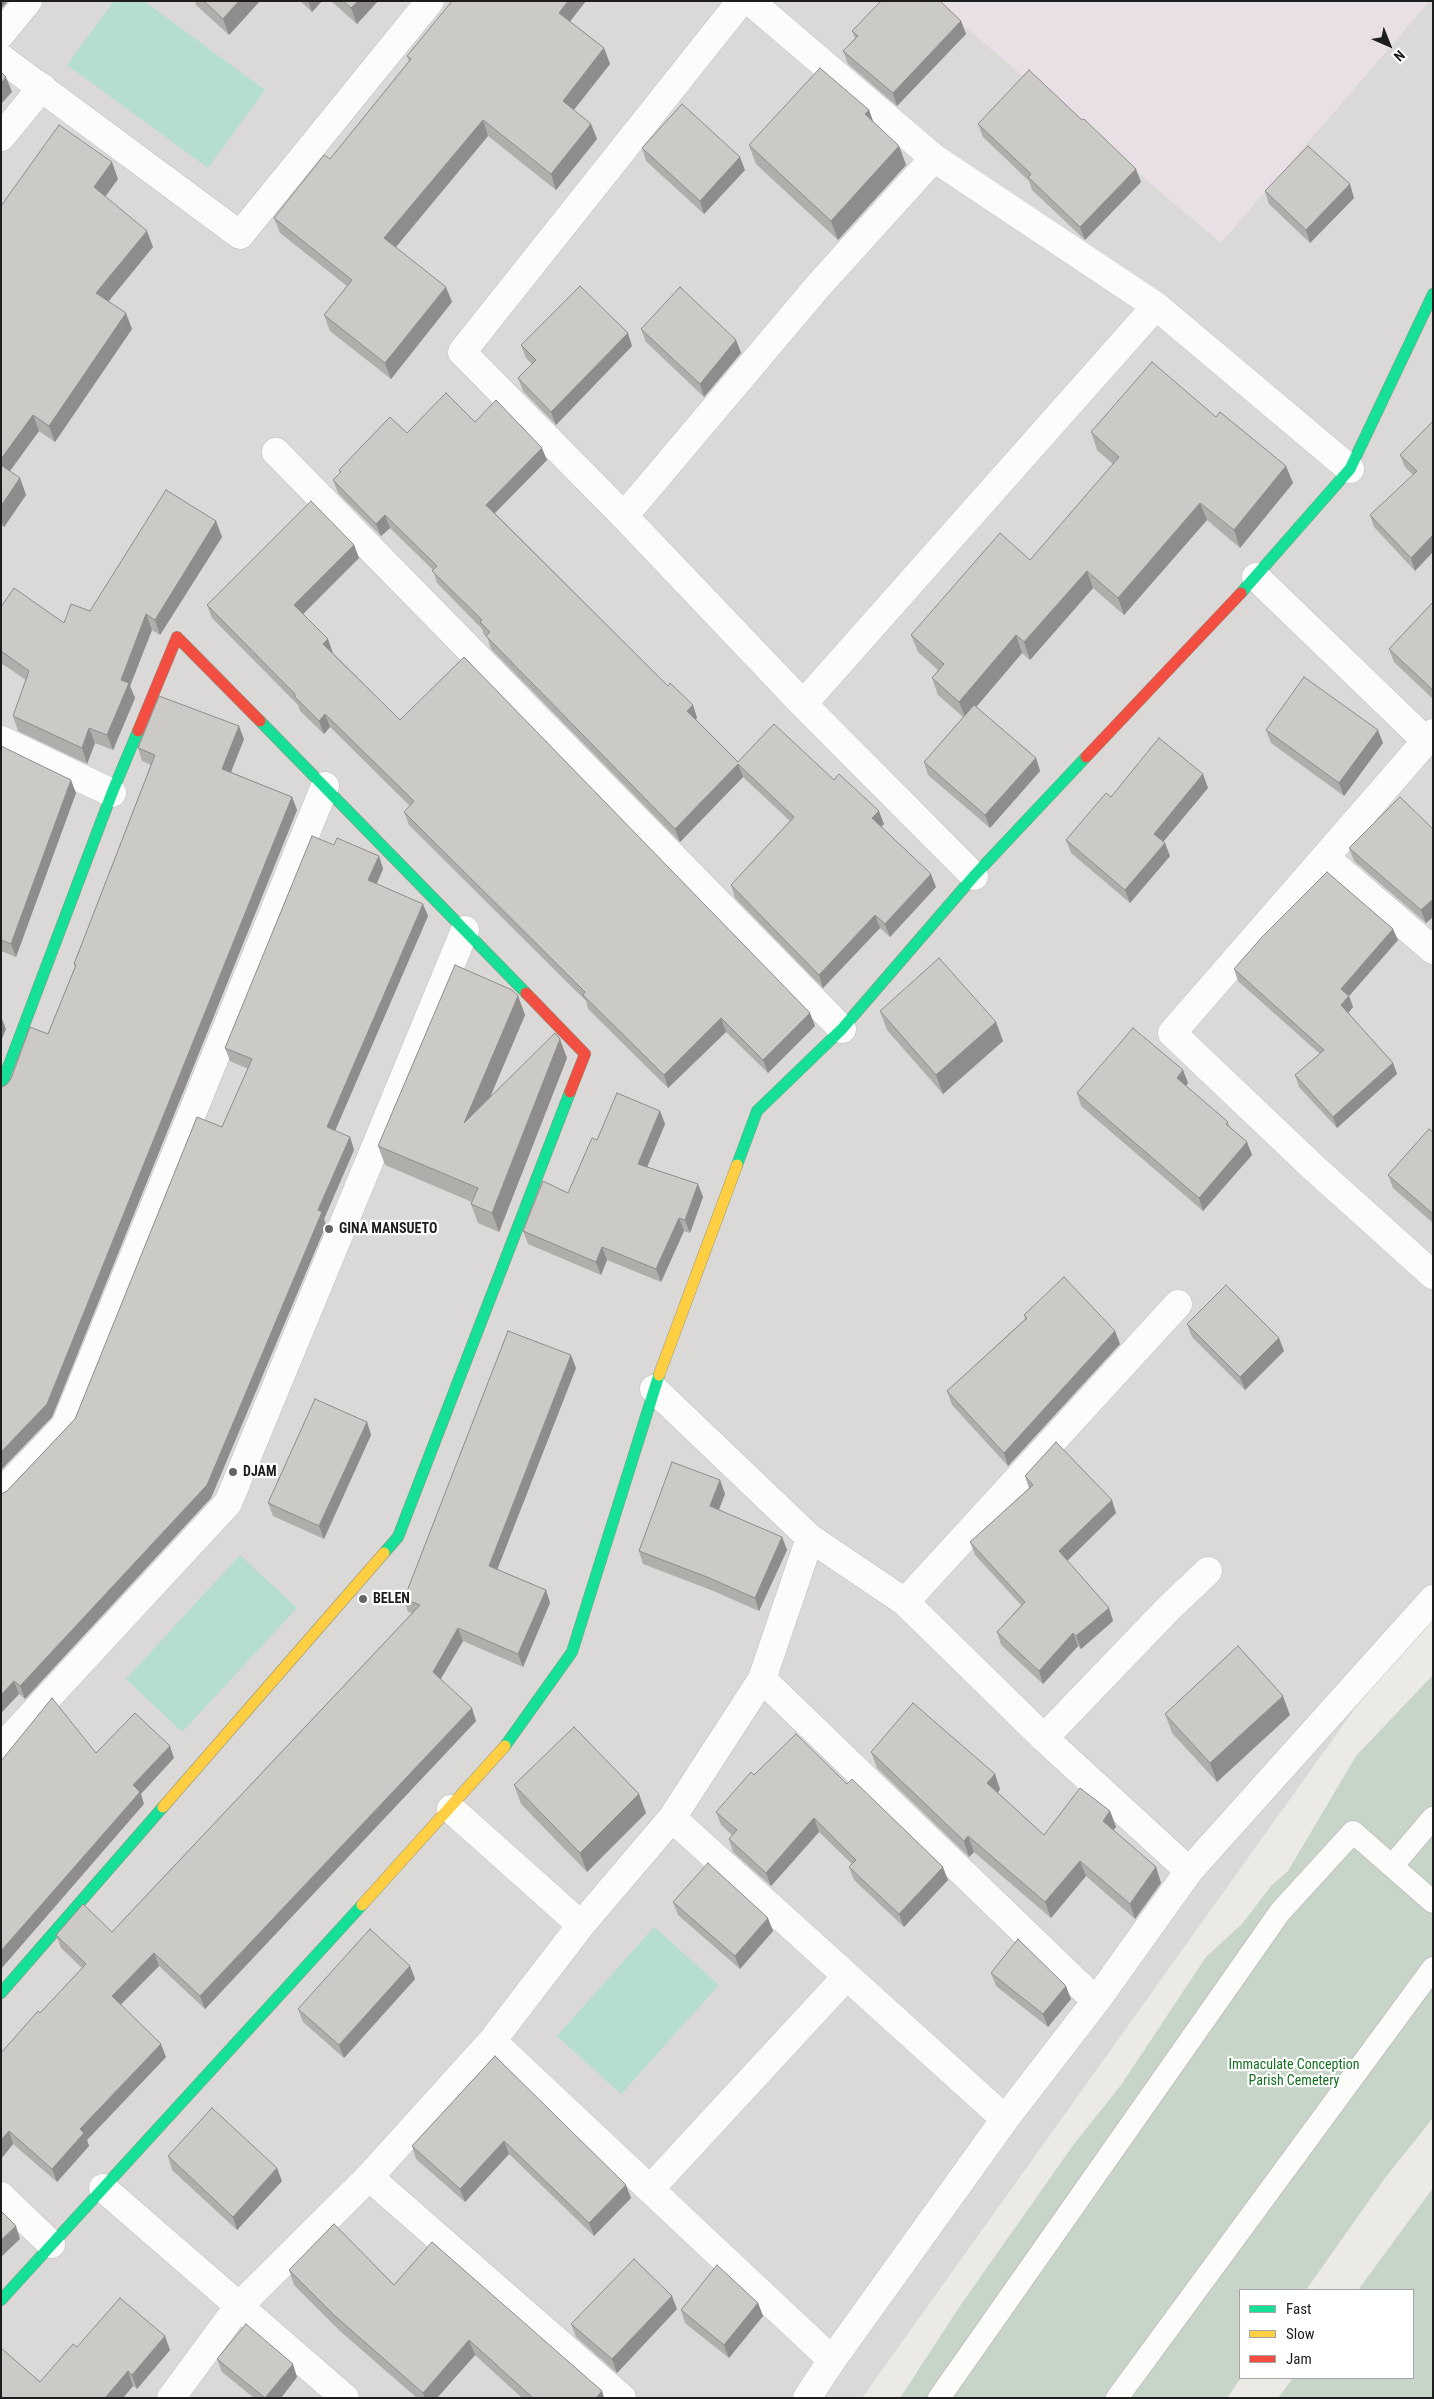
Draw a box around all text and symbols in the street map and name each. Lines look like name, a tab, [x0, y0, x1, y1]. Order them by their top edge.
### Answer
north arrow	[1364, 20, 1414, 70]
text: N	[1391, 47, 1408, 65]
place label: GINA MANSUETO	[339, 1221, 437, 1237]
marker: GINA MANSUETO	[323, 1223, 335, 1235]
place label: DJAM	[243, 1464, 277, 1480]
marker: DJAM	[227, 1466, 239, 1478]
place label: BELEN	[373, 1591, 410, 1607]
marker: BELEN	[357, 1593, 369, 1605]
park label: Immaculate Conception Parish Cemetery	[1228, 2057, 1360, 2090]
legend	[1239, 2289, 1414, 2379]
text: Fast	[1286, 2300, 1311, 2318]
text: Slow	[1286, 2325, 1315, 2343]
text: Jam	[1286, 2350, 1312, 2368]

